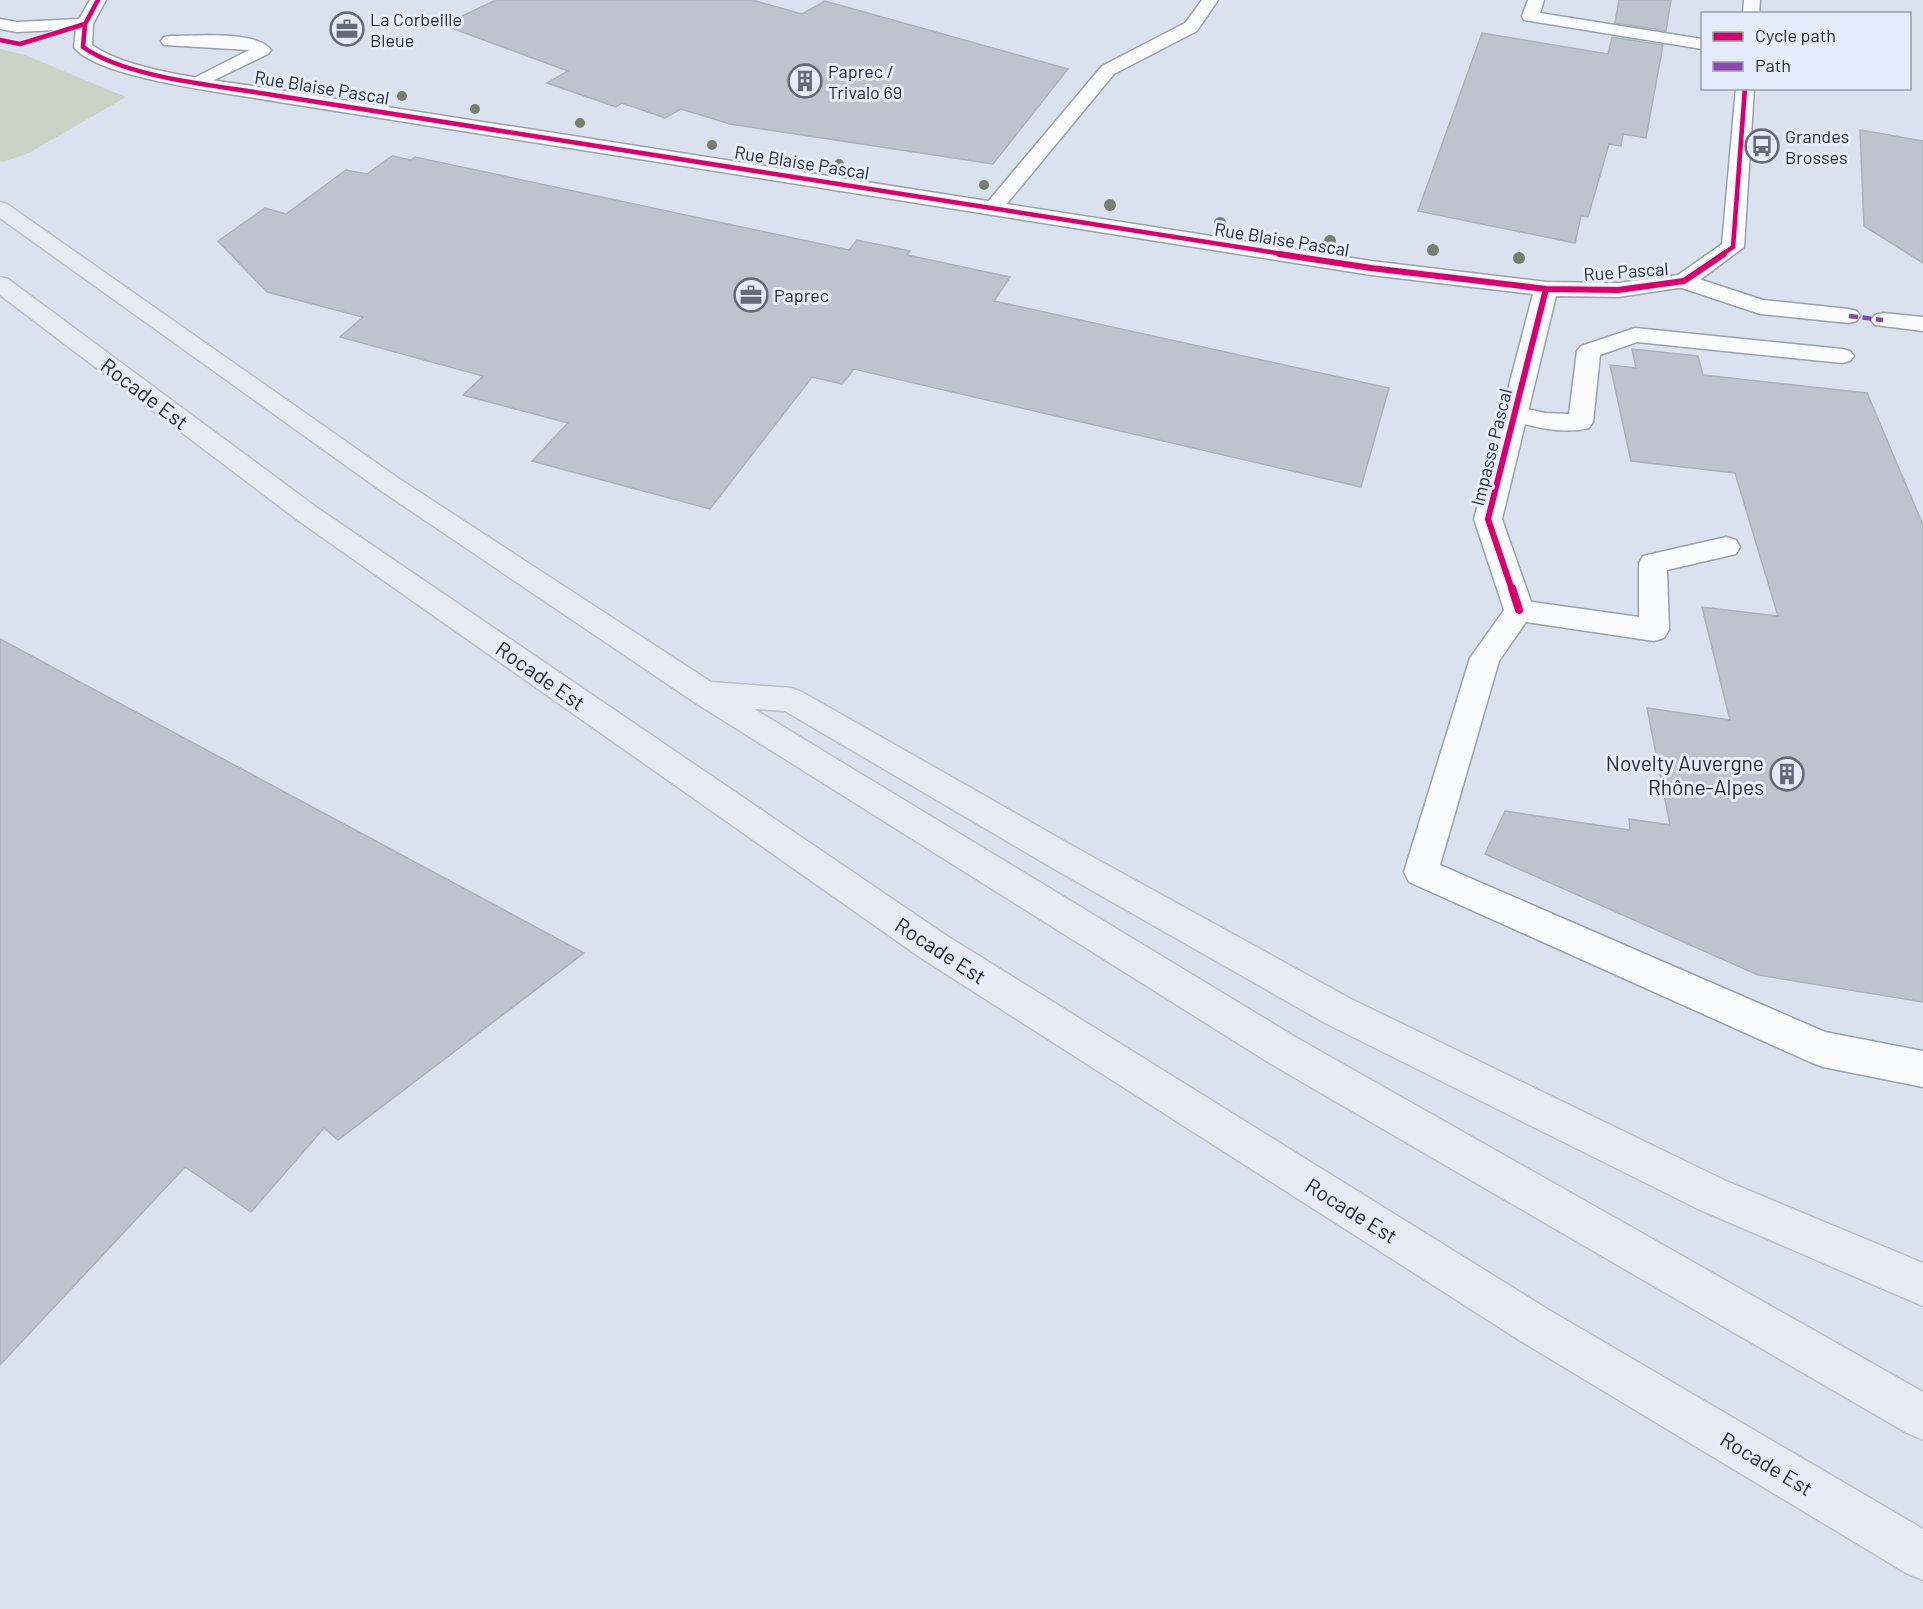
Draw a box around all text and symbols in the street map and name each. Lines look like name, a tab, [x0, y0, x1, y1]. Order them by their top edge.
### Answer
place label: La Corbeille Bleue	[370, 8, 462, 51]
office icon: La Corbeille Bleue	[329, 11, 365, 47]
legend	[1701, 12, 1911, 90]
text: Cycle path	[1755, 24, 1836, 46]
text: Path	[1755, 54, 1791, 76]
place label: Paprec / Trivalo 69	[828, 60, 902, 103]
building icon: Paprec / Trivalo 69	[787, 63, 823, 99]
street label: Rue Blaise Pascal	[253, 65, 391, 109]
place label: Grandes Brosses	[1785, 125, 1849, 168]
bus stop icon: Grandes Brosses	[1744, 128, 1780, 164]
street label: Rue Blaise Pascal	[733, 140, 871, 184]
street label: Rue Blaise Pascal	[1213, 217, 1351, 261]
street label: Rue Pascal	[1583, 257, 1669, 285]
office icon: Paprec	[733, 277, 769, 313]
place label: Paprec	[774, 284, 829, 306]
street label: Rocade Est	[96, 352, 194, 434]
street label: Impasse Pascal	[1466, 386, 1516, 508]
street label: Rocade Est	[492, 635, 590, 715]
place label: Novelty Auvergne Rhône-Alpes	[1606, 750, 1764, 799]
building icon: Novelty Auvergne Rhône-Alpes	[1769, 756, 1805, 792]
street label: Rocade Est	[891, 911, 991, 989]
street label: Rocade Est	[1302, 1172, 1402, 1248]
street label: Rocade Est	[1716, 1426, 1818, 1500]

